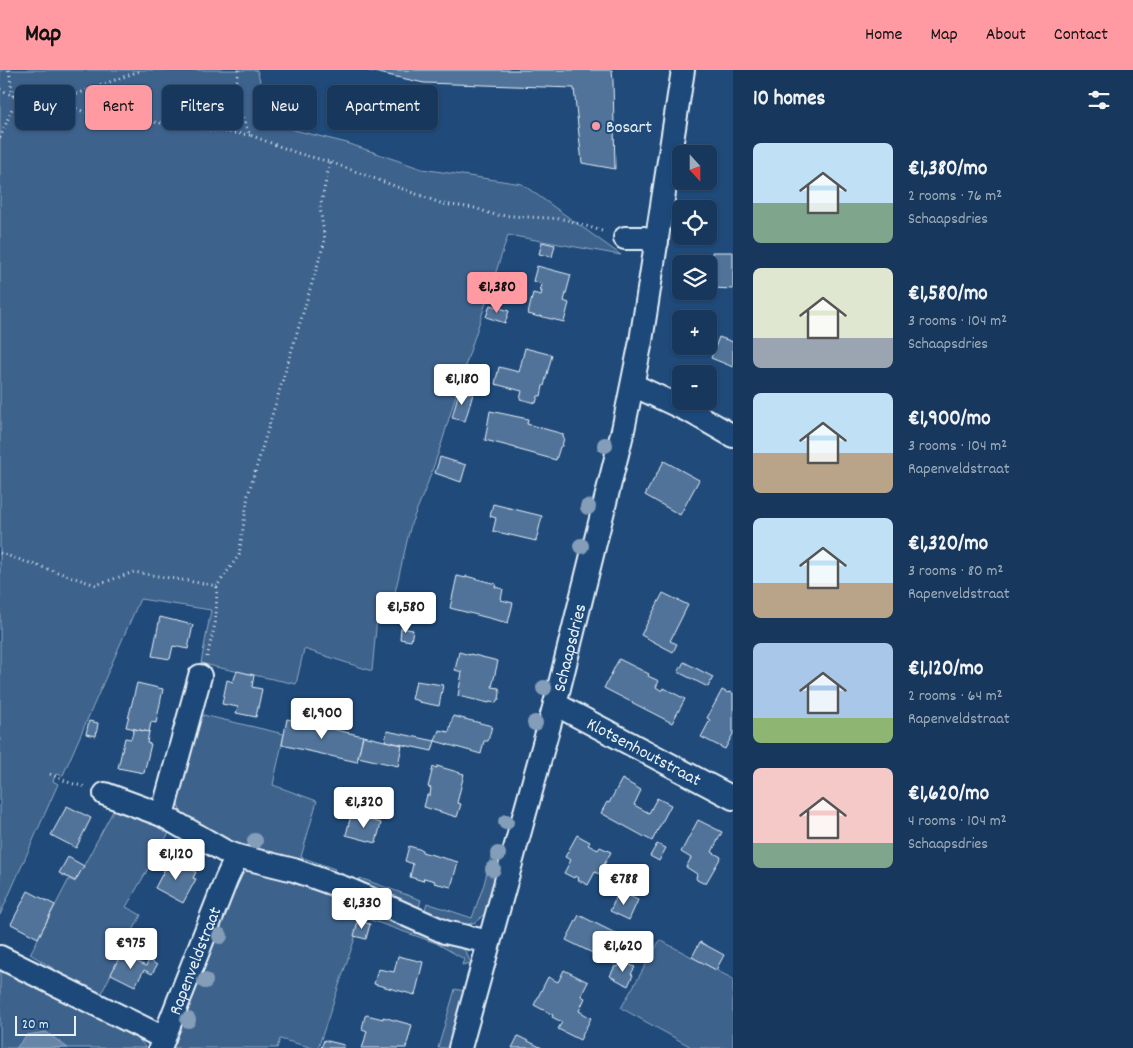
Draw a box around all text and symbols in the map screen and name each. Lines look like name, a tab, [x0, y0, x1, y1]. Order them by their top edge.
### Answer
text: Map	[25, 18, 61, 52]
text: Home	[865, 23, 902, 48]
text: Map	[930, 23, 958, 48]
text: About	[986, 23, 1026, 48]
text: Contact	[1054, 23, 1108, 48]
chip: Buy	[15, 85, 75, 130]
chip: Rent	[85, 85, 152, 130]
chip: Filters	[162, 85, 243, 130]
chip: New	[253, 85, 317, 130]
chip: Apartment	[327, 85, 438, 130]
text: 10 homes	[753, 85, 825, 115]
icon: filters	[1085, 86, 1113, 114]
place label: Bosart	[606, 116, 652, 141]
marker: Bosart	[590, 120, 602, 132]
north arrow	[672, 145, 718, 190]
map controls	[672, 145, 717, 410]
text: €1,380/mo	[908, 155, 987, 185]
icon: home	[793, 163, 853, 223]
text: 2 rooms · 76 m²	[908, 185, 1002, 208]
button: locate	[672, 200, 717, 245]
text: Schaapsdries	[908, 208, 988, 231]
button: layers	[672, 255, 717, 300]
pin: €1,380	[456, 272, 538, 314]
text: €1,380	[478, 276, 516, 299]
text: €1,580/mo	[908, 280, 988, 310]
icon: home	[793, 288, 853, 348]
button: +	[672, 310, 717, 355]
text: 3 rooms · 104 m²	[908, 310, 1007, 333]
text: Schaapsdries	[908, 333, 988, 356]
pin: €1,180	[421, 364, 503, 406]
button: −	[672, 365, 717, 410]
text: €1,180	[445, 368, 479, 391]
text: €1,900/mo	[908, 405, 991, 435]
icon: home	[793, 413, 853, 473]
text: 3 rooms · 104 m²	[908, 435, 1007, 458]
text: Rapenveldstraat	[908, 458, 1010, 481]
text: €1,320/mo	[908, 530, 988, 560]
icon: home	[793, 538, 853, 598]
text: 3 rooms · 80 m²	[908, 560, 1003, 583]
text: Rapenveldstraat	[908, 583, 1010, 606]
pin: €1,580	[365, 592, 447, 634]
text: €1,580	[387, 596, 425, 619]
street label: Schaapsdries	[548, 601, 594, 695]
text: €1,120/mo	[908, 655, 983, 685]
icon: home	[793, 663, 853, 723]
text: 2 rooms · 64 m²	[908, 685, 1003, 708]
pin: €1,900	[281, 698, 363, 740]
text: €1,900	[302, 702, 342, 725]
text: Rapenveldstraat	[908, 708, 1010, 731]
street label: Klotsenhoutstraat	[581, 713, 705, 794]
text: €1,620/mo	[908, 780, 989, 810]
pin: €1,320	[323, 786, 405, 829]
icon: home	[793, 788, 853, 848]
text: €1,320	[345, 791, 383, 814]
text: 4 rooms · 104 m²	[908, 810, 1007, 833]
text: Schaapsdries	[908, 833, 988, 856]
pin: €1,120	[135, 838, 217, 881]
text: €1,120	[159, 843, 193, 866]
pin: €788	[594, 864, 654, 906]
text: €788	[610, 868, 638, 891]
pin: €1,330	[321, 888, 403, 930]
text: €1,330	[343, 892, 381, 915]
street label: Rapenveldstraat	[164, 903, 229, 1019]
pin: €975	[101, 928, 161, 970]
pin: €1,620	[582, 930, 664, 973]
text: €975	[116, 932, 146, 955]
text: €1,620	[603, 935, 643, 958]
scale bar	[15, 1013, 76, 1036]
text: 20 m	[22, 1015, 49, 1035]

